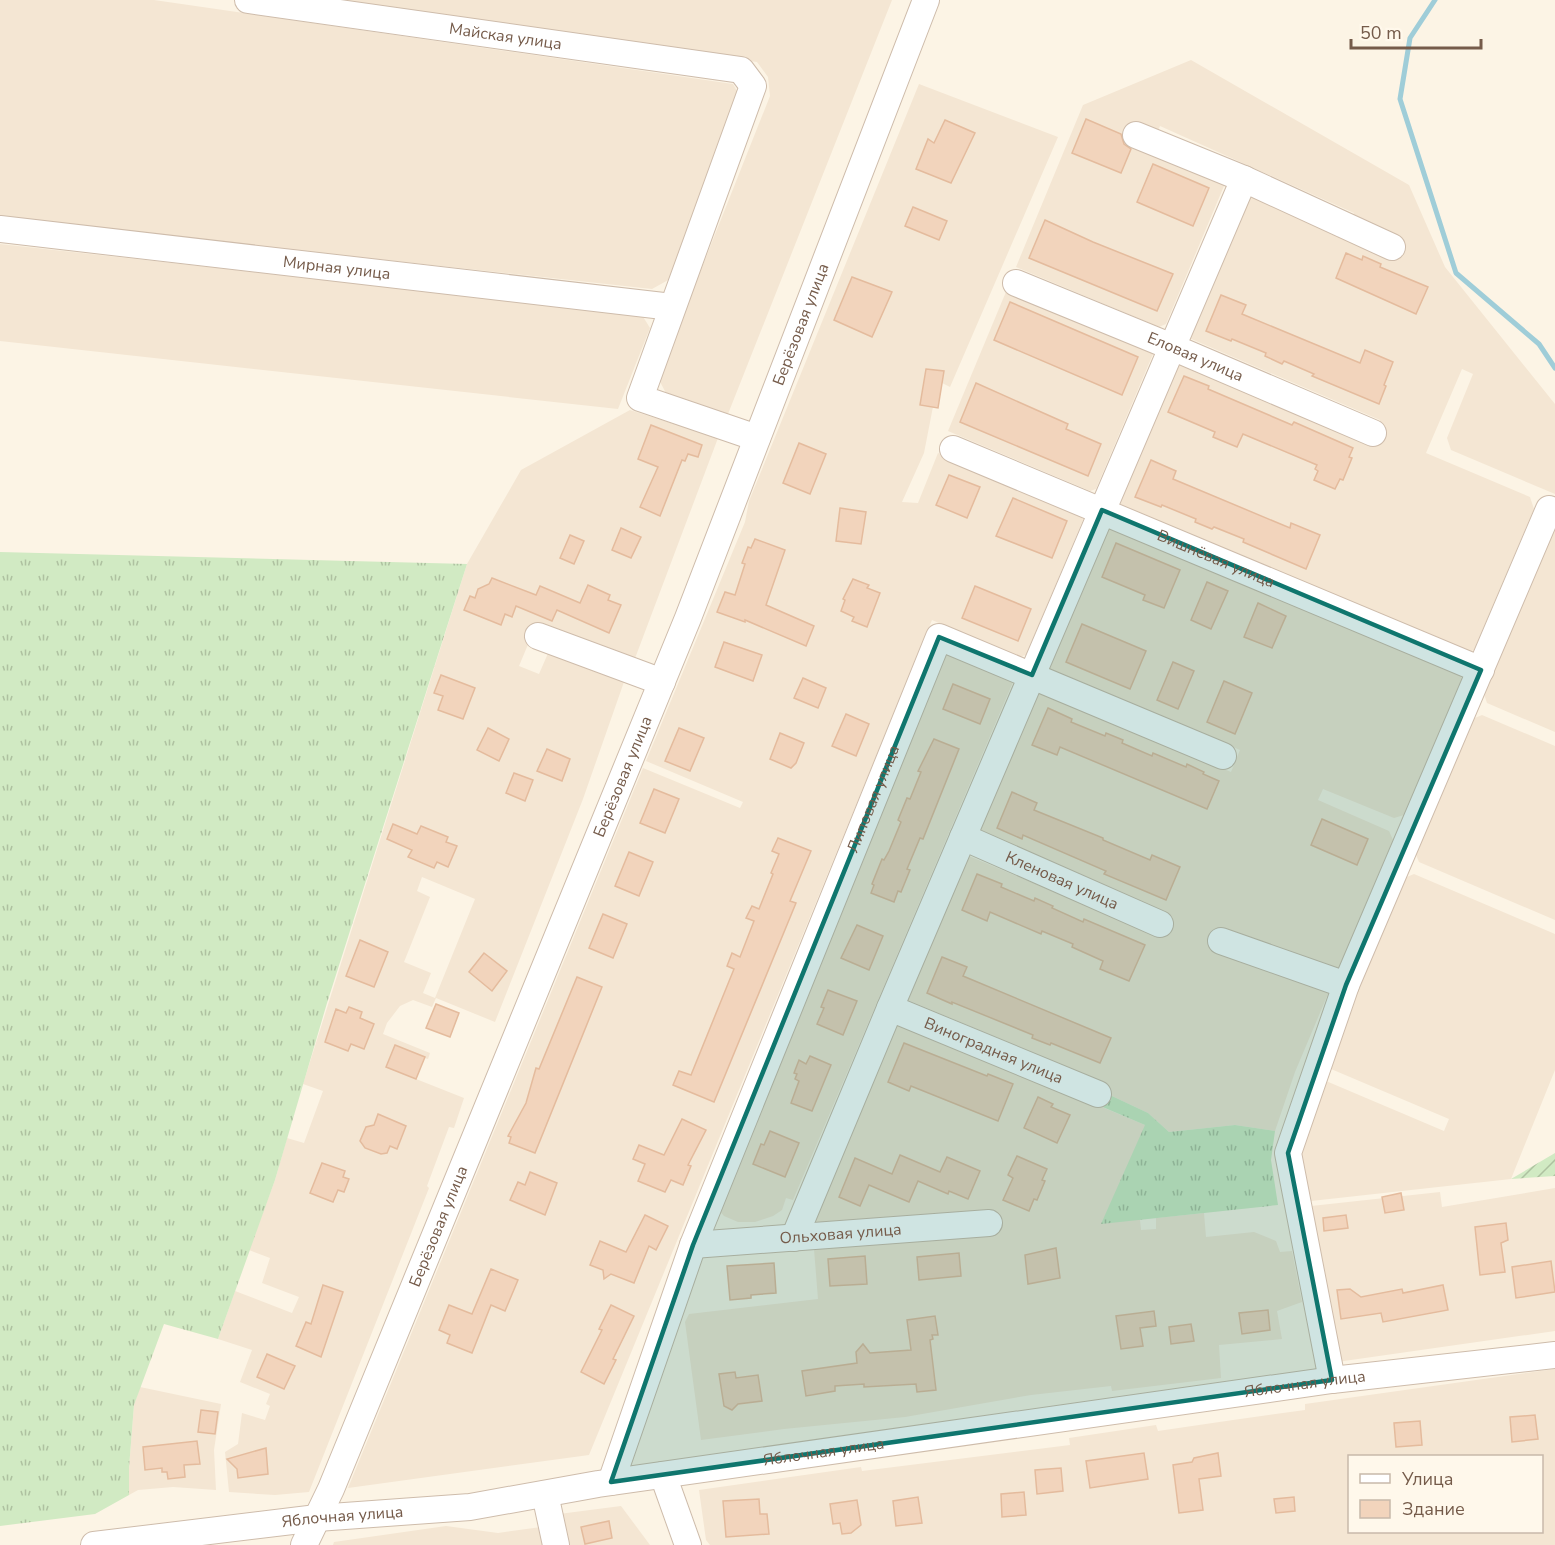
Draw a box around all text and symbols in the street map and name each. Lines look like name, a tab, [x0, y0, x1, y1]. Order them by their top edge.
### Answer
scale bar	[1351, 12, 1482, 50]
street label: Майская улица	[448, 18, 563, 55]
text: 50 m	[1360, 21, 1402, 45]
street label: Мирная улица	[282, 251, 392, 285]
street label: Берёзовая улица	[768, 260, 835, 389]
street label: Еловая улица	[1144, 327, 1247, 387]
street label: Вишнёвая улица	[1154, 525, 1278, 593]
street label: Берёзовая улица	[588, 713, 658, 841]
street label: Липовая улица	[842, 742, 905, 856]
street label: Кленовая улица	[1002, 846, 1122, 915]
street label: Виноградная улица	[921, 1012, 1066, 1089]
street label: Берёзовая улица	[404, 1162, 473, 1290]
street label: Ольховая улица	[779, 1219, 902, 1250]
street label: Яблочная улица	[1243, 1365, 1367, 1403]
street label: Яблочная улица	[762, 1433, 886, 1471]
legend	[1348, 1455, 1543, 1533]
text: Улица	[1401, 1467, 1453, 1491]
text: Здание	[1402, 1497, 1465, 1521]
street label: Яблочная улица	[280, 1501, 404, 1533]

